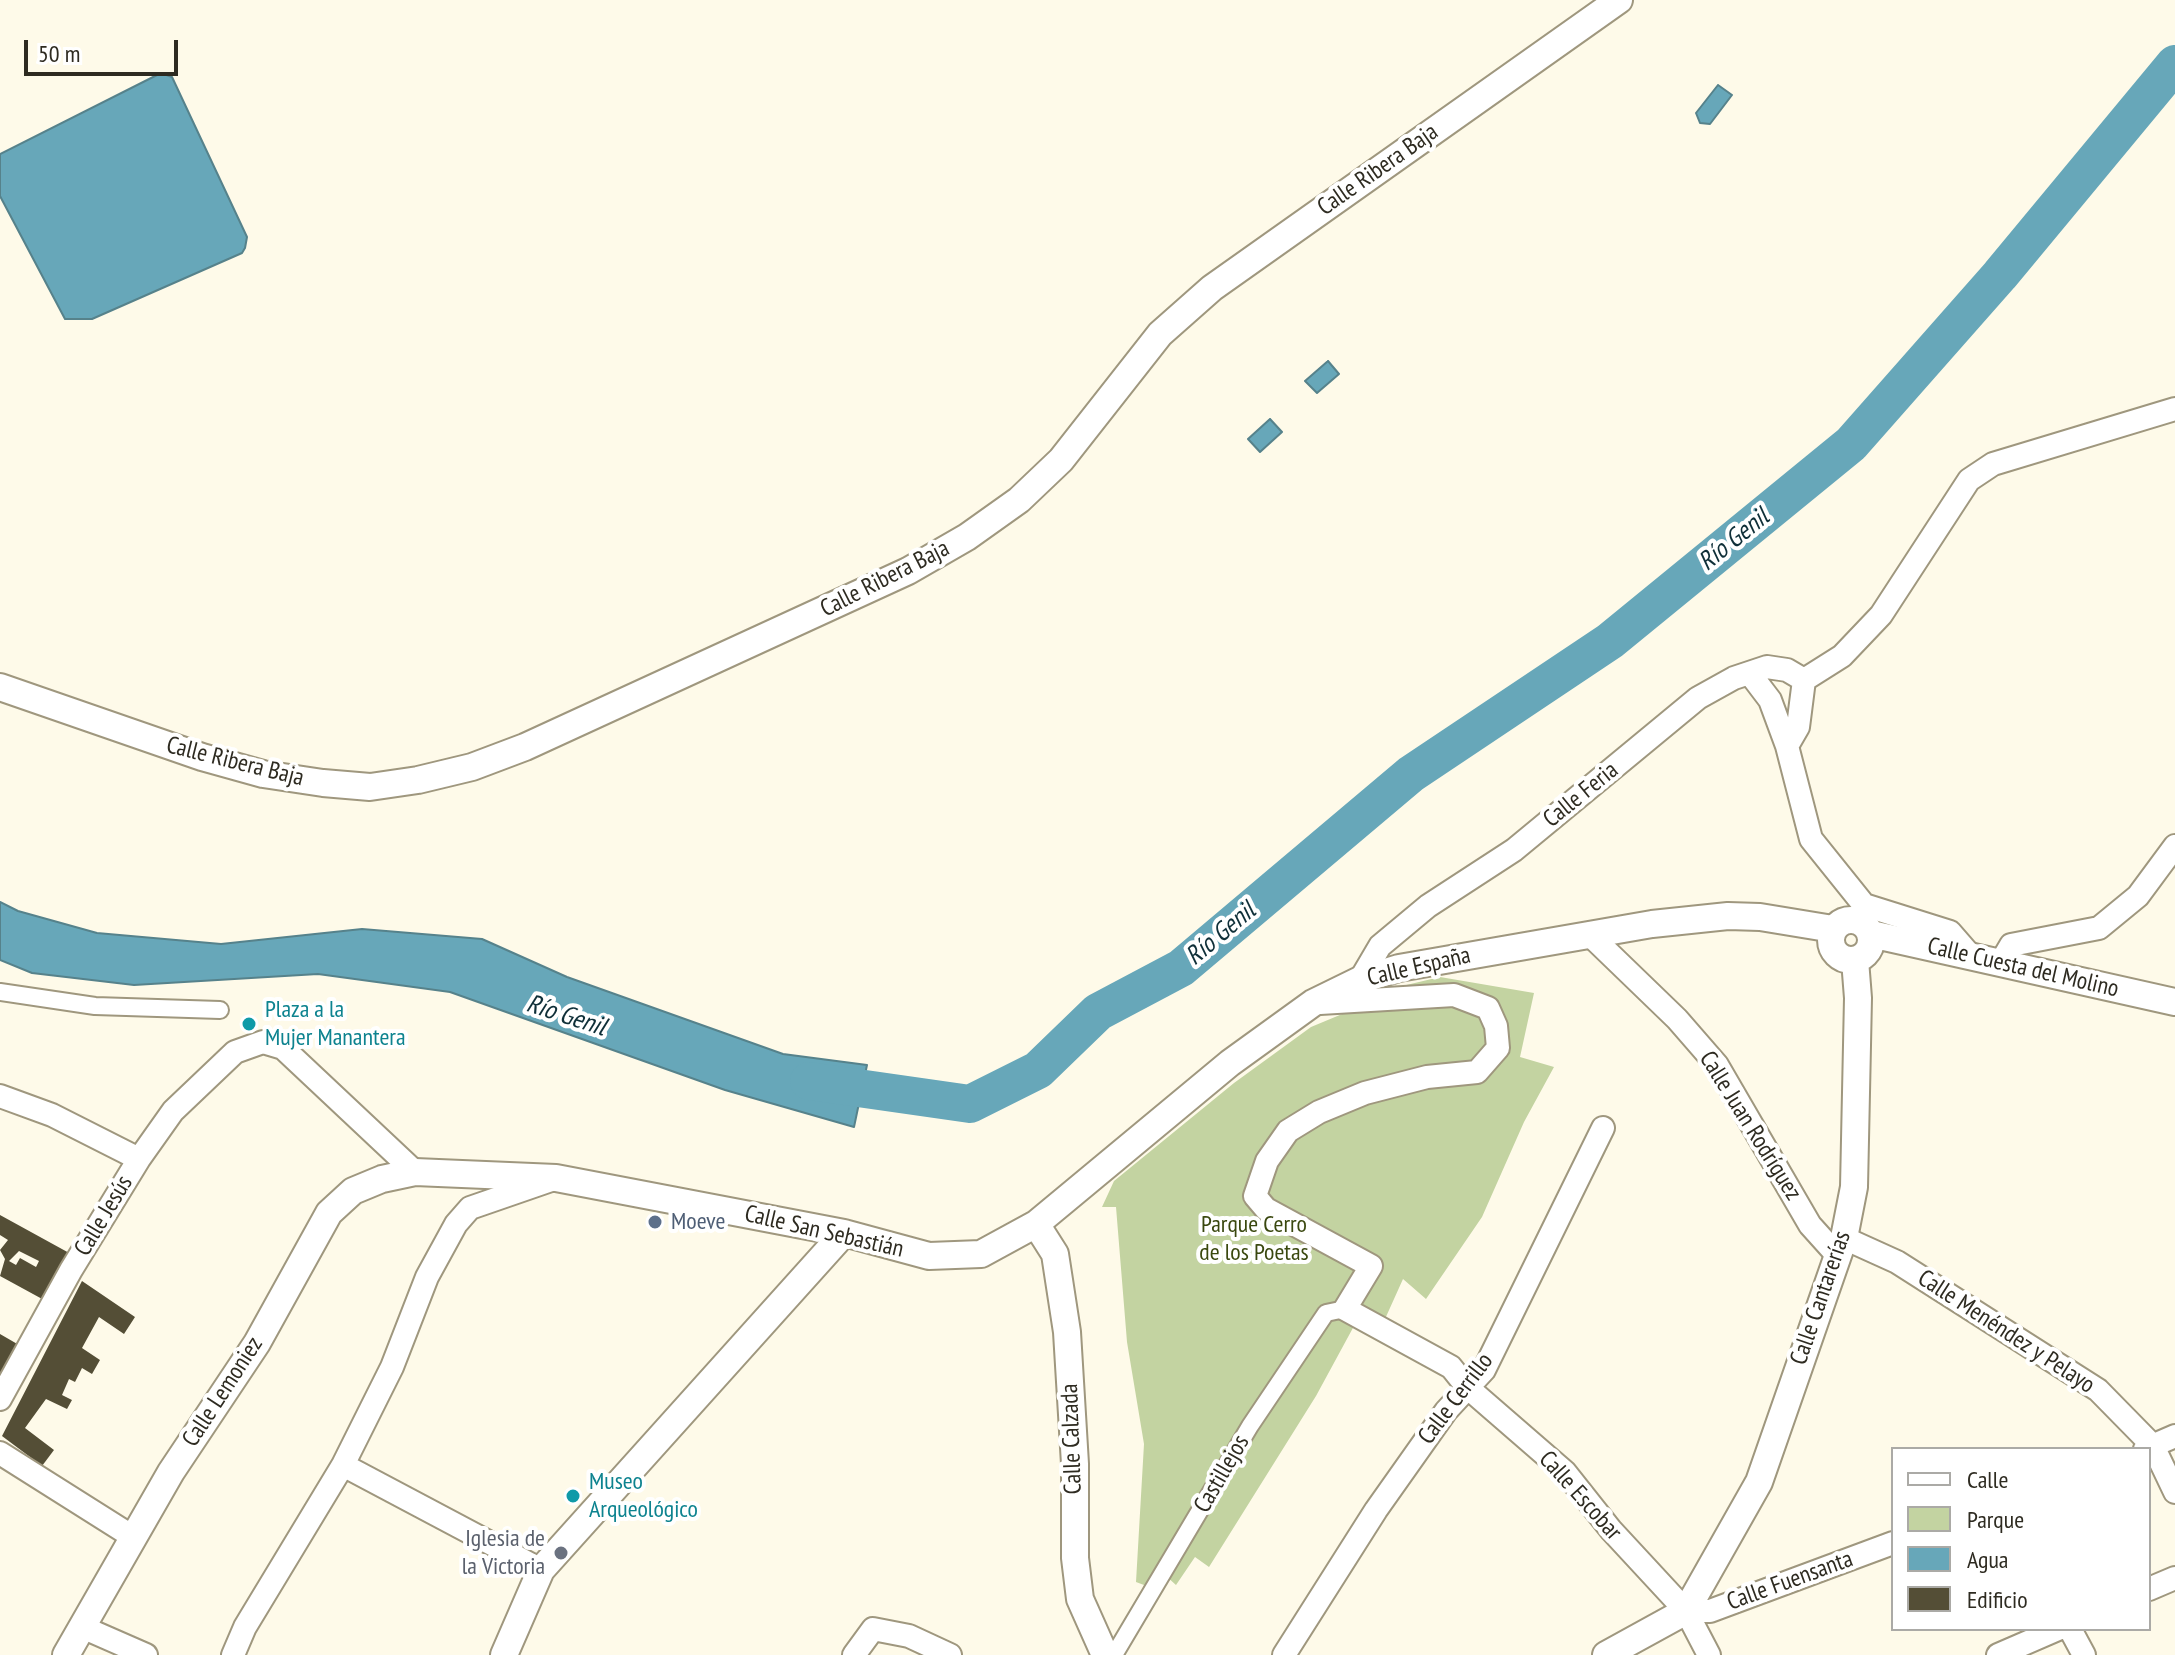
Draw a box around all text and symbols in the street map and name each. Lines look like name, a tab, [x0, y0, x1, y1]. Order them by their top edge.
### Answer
scale bar	[28, 24, 182, 74]
text: 50 m	[38, 38, 80, 69]
street label: Calle Ribera Baja	[1312, 118, 1444, 222]
water label: Río Genil	[1693, 502, 1775, 578]
street label: Calle Ribera Baja	[816, 534, 954, 624]
street label: Calle Ribera Baja	[163, 731, 307, 793]
street label: Calle Feria	[1538, 756, 1624, 834]
water label: Río Genil	[1180, 896, 1262, 972]
street label: Calle Cuesta del Molino	[1925, 932, 2121, 1004]
street label: Calle España	[1365, 941, 1473, 993]
water label: Río Genil	[522, 989, 610, 1043]
place label: Plaza a la Mujer Manantera	[265, 996, 405, 1052]
marker: Plaza a la Mujer Manantera	[240, 1015, 258, 1033]
street label: Calle Juan Rodríguez	[1693, 1046, 1807, 1206]
street label: Calle Jesús	[69, 1171, 139, 1261]
street label: Calle San Sebastián	[742, 1200, 906, 1264]
place label: Moeve	[671, 1208, 725, 1236]
park label: Parque Cerro de los Poetas	[1199, 1211, 1309, 1267]
marker: Moeve	[646, 1213, 664, 1231]
street label: Calle Cantarerías	[1785, 1227, 1857, 1369]
street label: Calle Menéndez y Pelayo	[1912, 1264, 2100, 1400]
street label: Calle Lemoniez	[177, 1332, 269, 1452]
street label: Calle Cerrillo	[1412, 1348, 1500, 1450]
street label: Calle Calzada	[1056, 1383, 1088, 1495]
street label: Castillejos	[1188, 1430, 1256, 1518]
street label: Calle Escobar	[1533, 1446, 1627, 1546]
legend	[1891, 1447, 2151, 1631]
text: Calle	[1967, 1464, 2008, 1495]
place label: Museo Arqueológico	[589, 1468, 698, 1524]
marker: Museo Arqueológico	[564, 1487, 582, 1505]
text: Parque	[1967, 1504, 2024, 1535]
place label: Iglesia de la Victoria	[462, 1525, 545, 1581]
marker: Iglesia de la Victoria	[552, 1544, 570, 1562]
text: Agua	[1967, 1544, 2008, 1575]
street label: Calle Fuensanta	[1723, 1545, 1857, 1617]
text: Edificio	[1967, 1584, 2028, 1615]

